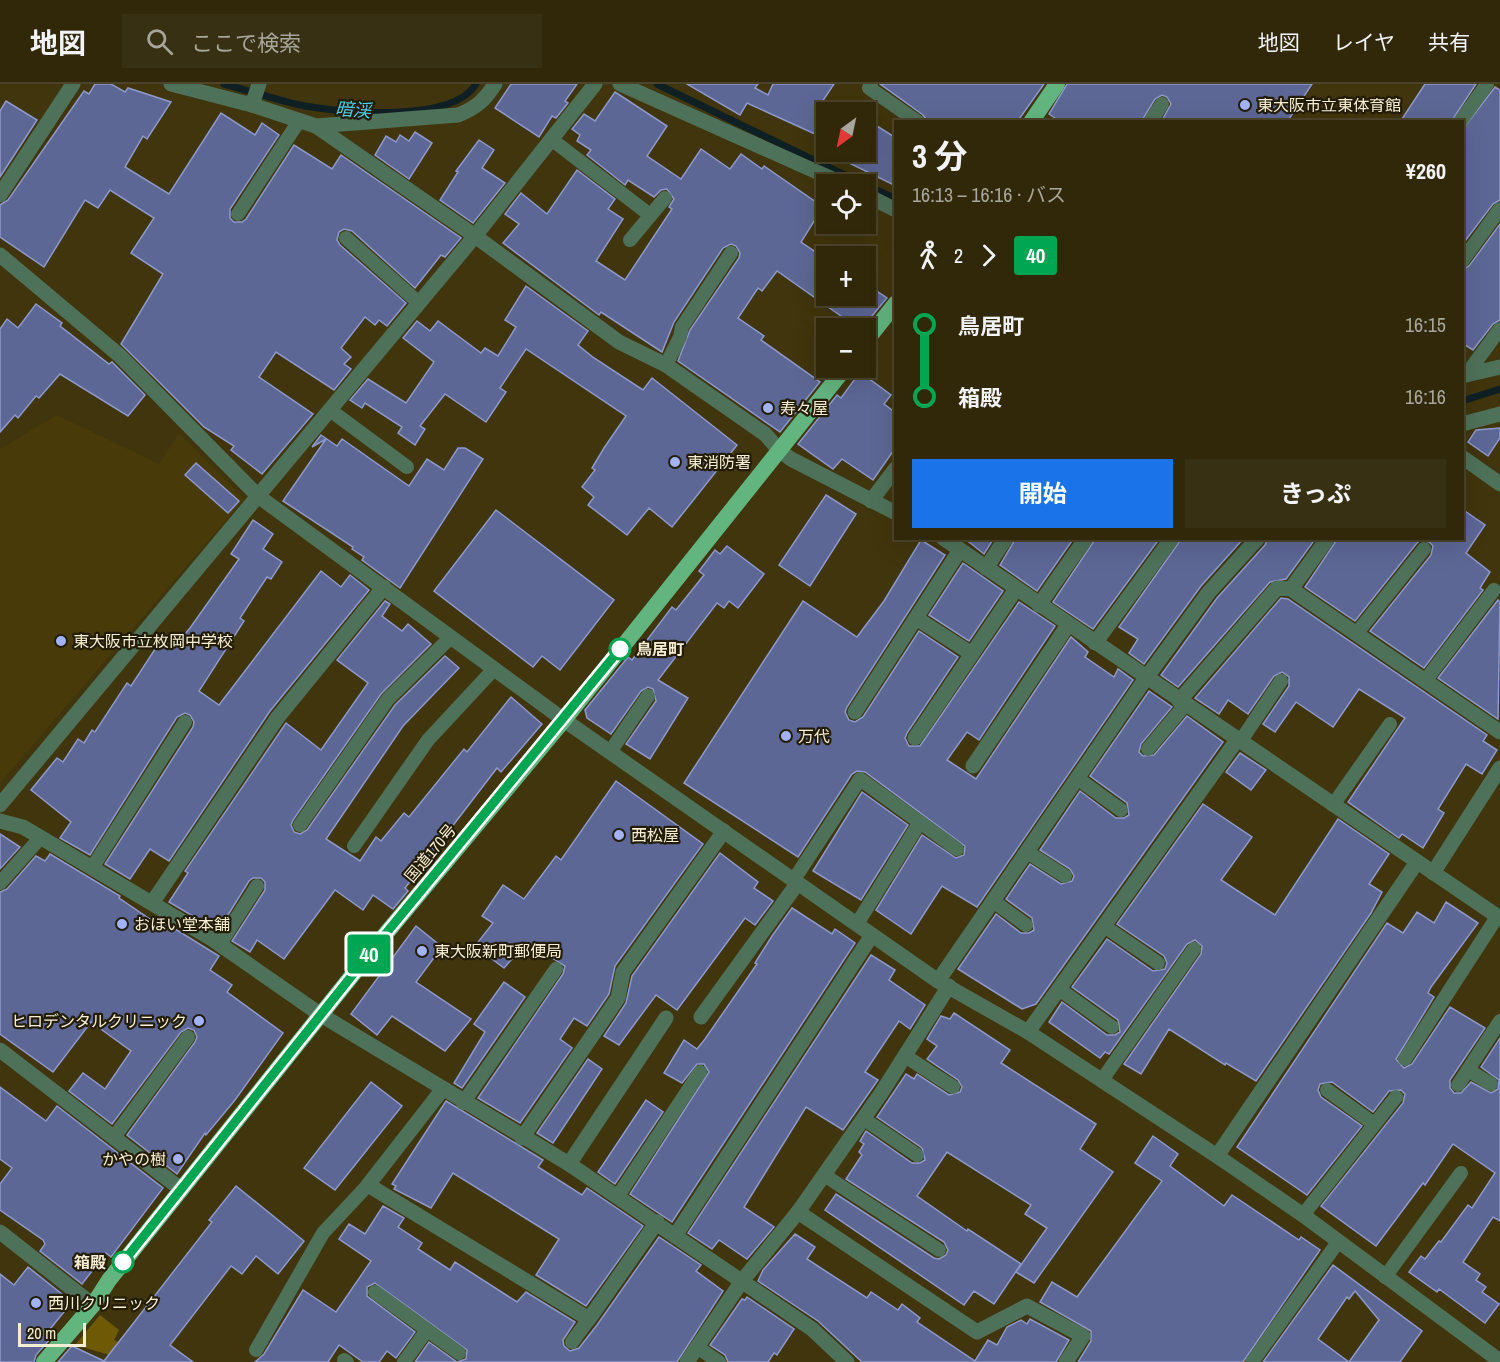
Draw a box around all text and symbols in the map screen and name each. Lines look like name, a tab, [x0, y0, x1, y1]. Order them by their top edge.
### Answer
search box	[122, 14, 542, 68]
text: 地図	[30, 24, 86, 62]
icon: search	[143, 25, 176, 58]
text: ここで検索	[191, 28, 301, 58]
text: 地図	[1258, 28, 1300, 57]
text: レイヤ	[1333, 28, 1395, 57]
text: 共有	[1428, 28, 1470, 57]
place label: 東大阪市立東体育館	[1257, 94, 1401, 116]
water label: 暗渓	[334, 96, 374, 123]
marker: 東大阪市立東体育館	[1238, 98, 1252, 112]
north arrow	[816, 102, 876, 162]
map controls	[816, 102, 876, 378]
text: 3 分	[912, 134, 968, 178]
text: ¥260	[1406, 156, 1446, 186]
button: locate	[816, 174, 876, 234]
text: 16:13 – 16:16 · バス	[912, 181, 1066, 208]
icon: walk	[912, 239, 945, 272]
icon: forward	[972, 239, 1005, 272]
text: 40	[1026, 241, 1045, 270]
text: 2	[954, 242, 963, 269]
button: +	[816, 246, 876, 306]
text: 鳥居町	[958, 311, 1024, 341]
text: 16:15	[1405, 311, 1446, 338]
button: −	[816, 318, 876, 378]
text: 箱殿	[958, 383, 1002, 413]
text: 16:16	[1405, 383, 1446, 410]
place label: 寿々屋	[780, 397, 828, 419]
marker: 寿々屋	[761, 401, 775, 415]
place label: 東消防署	[687, 451, 751, 473]
marker: 東消防署	[668, 455, 682, 469]
button: 開始	[912, 459, 1173, 528]
button: きっぷ	[1185, 459, 1446, 528]
place label: 東大阪市立枚岡中学校	[73, 630, 233, 652]
marker: 東大阪市立枚岡中学校	[54, 634, 68, 648]
marker: 鳥居町	[609, 638, 631, 660]
place label: 鳥居町	[636, 638, 684, 660]
place label: 万代	[798, 725, 830, 747]
marker: 万代	[779, 729, 793, 743]
street label: 国道170号	[399, 819, 461, 887]
place label: 西松屋	[631, 824, 679, 846]
marker: 西松屋	[612, 828, 626, 842]
place label: おほい堂本舗	[134, 913, 230, 935]
marker: おほい堂本舗	[115, 917, 129, 931]
line badge: 40	[342, 934, 396, 974]
text: 40	[359, 940, 379, 969]
place label: 東大阪新町郵便局	[434, 940, 562, 962]
marker: 東大阪新町郵便局	[415, 944, 429, 958]
place label: ヒロデンタルクリニック	[11, 1010, 187, 1032]
marker: ヒロデンタルクリニック	[192, 1014, 206, 1028]
place label: かやの樹	[102, 1148, 166, 1170]
marker: かやの樹	[171, 1152, 185, 1166]
place label: 箱殿	[74, 1251, 106, 1273]
marker: 箱殿	[112, 1251, 134, 1273]
place label: 西川クリニック	[48, 1292, 160, 1314]
marker: 西川クリニック	[29, 1296, 43, 1310]
scale bar	[18, 1320, 86, 1348]
text: 20 m	[27, 1322, 56, 1344]

